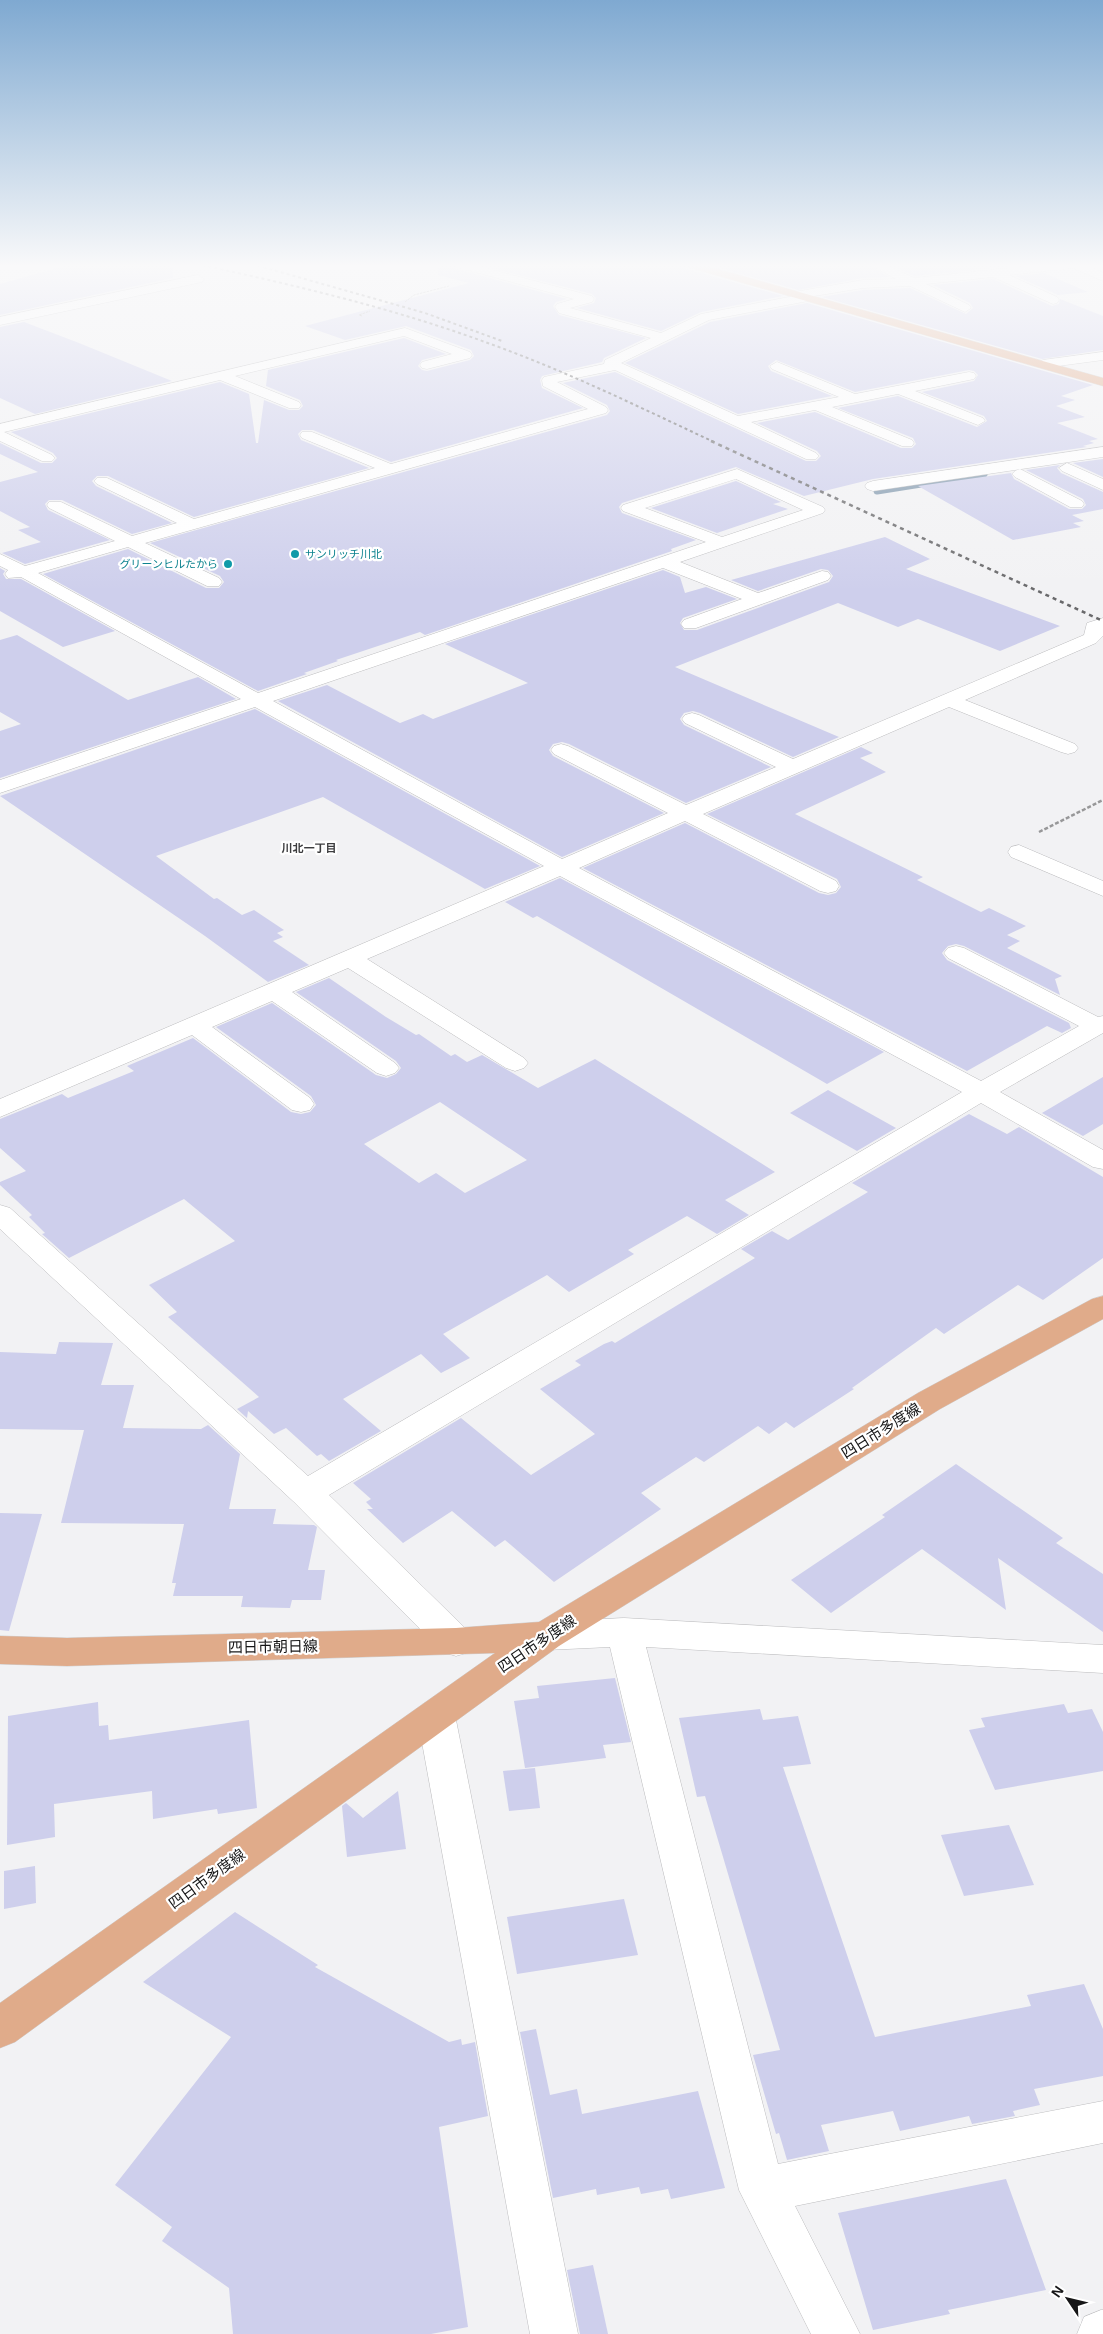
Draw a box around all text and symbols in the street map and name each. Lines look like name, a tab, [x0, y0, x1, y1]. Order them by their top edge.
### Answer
marker: サンリッチ川北	[289, 548, 301, 560]
place label: サンリッチ川北	[305, 548, 382, 560]
place label: グリーンヒルたから	[120, 558, 218, 570]
marker: グリーンヒルたから	[222, 558, 234, 570]
district label: 川北一丁目	[282, 842, 337, 854]
street label: 四日市多度線	[838, 1400, 923, 1462]
street label: 四日市多度線	[495, 1611, 579, 1676]
street label: 四日市朝日線	[228, 1637, 318, 1656]
street label: 四日市多度線	[165, 1845, 248, 1912]
north arrow	[1043, 2274, 1093, 2324]
text: N	[1048, 2283, 1067, 2300]

